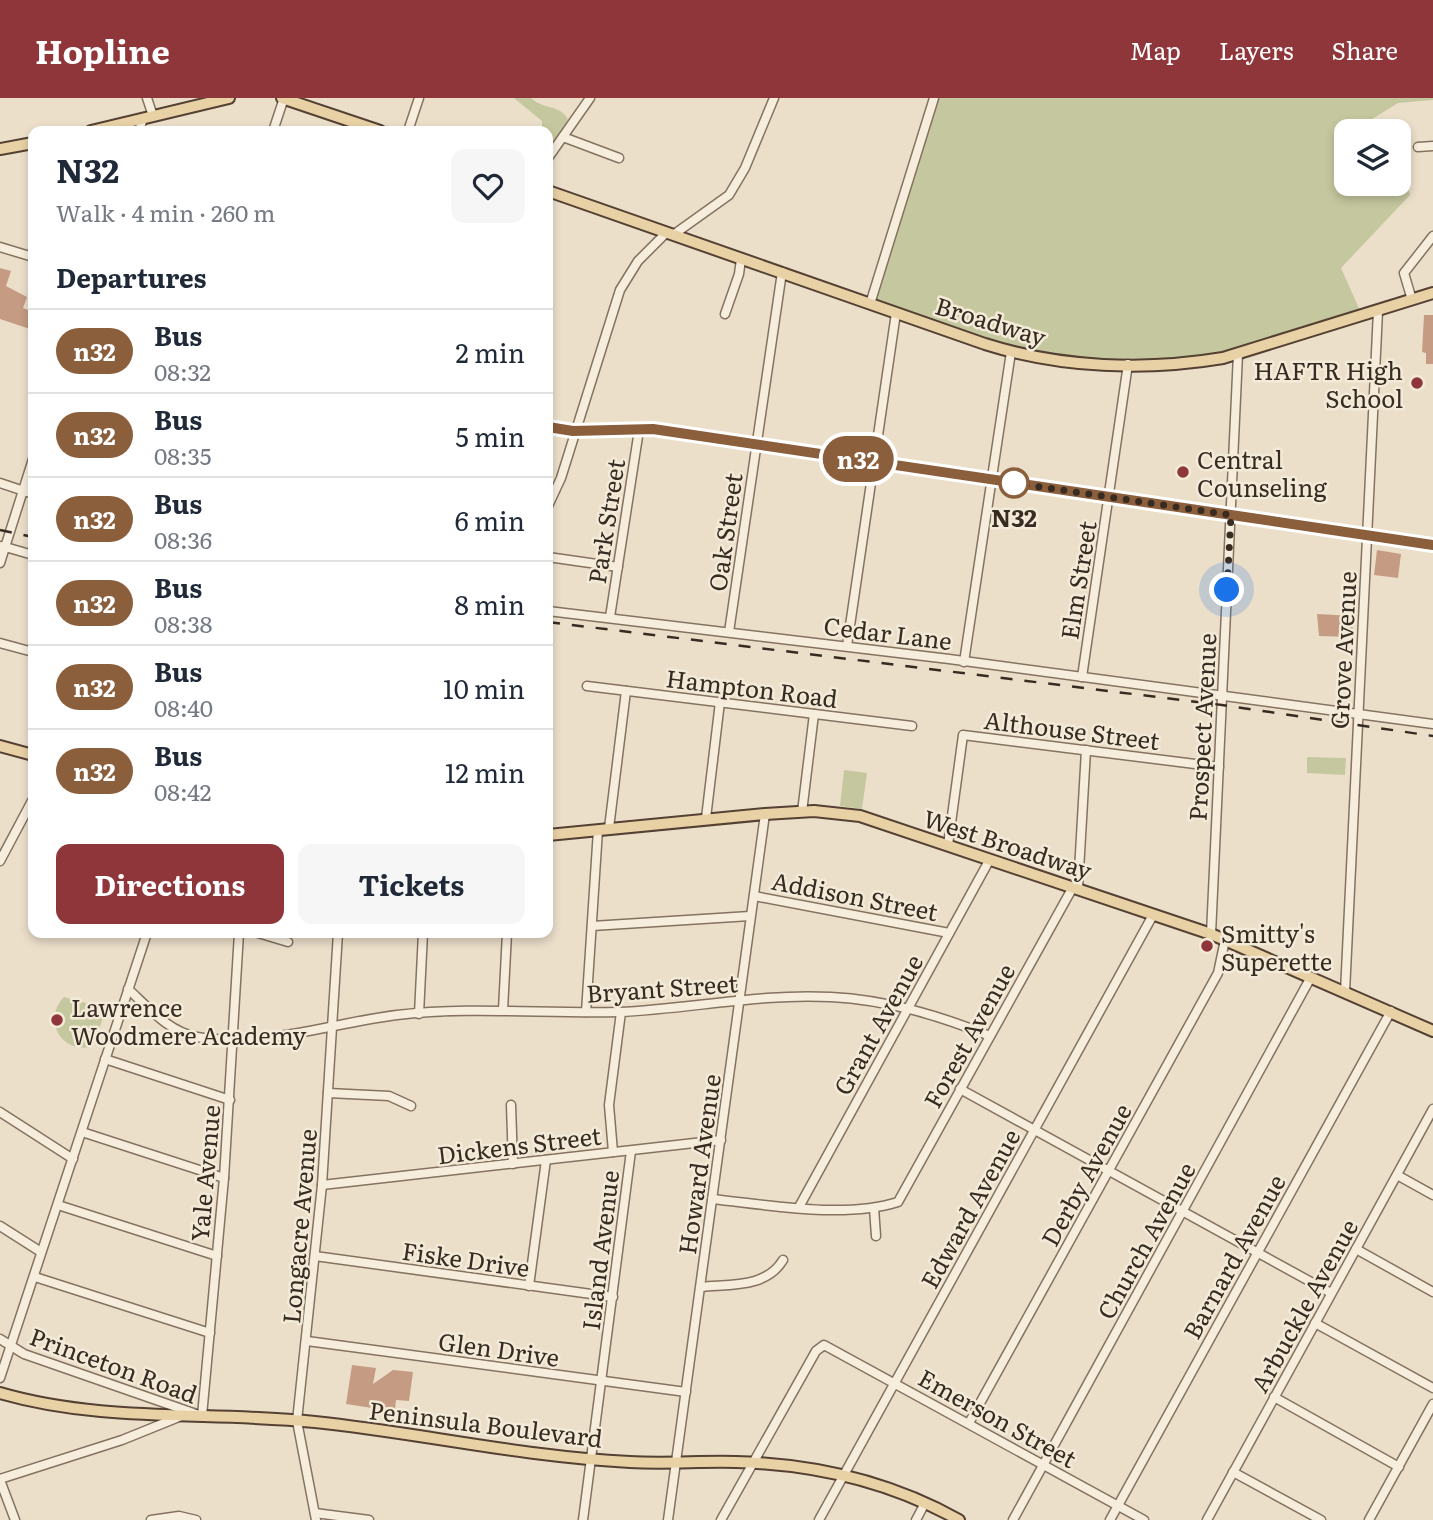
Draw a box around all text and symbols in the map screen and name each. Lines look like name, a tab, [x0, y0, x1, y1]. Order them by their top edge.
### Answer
text: Hopline	[35, 25, 170, 74]
text: Map	[1130, 32, 1181, 67]
text: Layers	[1219, 32, 1293, 67]
text: Share	[1331, 32, 1398, 67]
map controls	[1334, 119, 1411, 196]
button: layers	[1334, 119, 1411, 196]
text: N32	[56, 144, 119, 193]
button: heart	[451, 149, 525, 223]
text: Walk · 4 min · 260 m	[56, 195, 275, 229]
text: Departures	[56, 257, 207, 296]
street label: Broadway	[931, 287, 1051, 353]
text: Bus	[154, 315, 202, 354]
text: 2 min	[456, 332, 525, 371]
text: n32	[73, 333, 116, 368]
place label: HAFTR High School	[1253, 352, 1403, 415]
text: 08:32	[154, 354, 211, 388]
marker: HAFTR High School	[1409, 375, 1425, 391]
text: Bus	[154, 399, 202, 438]
text: 5 min	[456, 416, 525, 455]
text: n32	[73, 417, 116, 452]
line badge: n32	[818, 436, 898, 482]
text: 08:35	[154, 438, 211, 472]
text: n32	[837, 441, 879, 476]
place label: Central Counseling	[1197, 441, 1327, 504]
street label: Park Street	[578, 456, 632, 586]
marker: Central Counseling	[1175, 464, 1191, 480]
marker: N32	[999, 468, 1029, 498]
street label: Oak Street	[698, 470, 750, 593]
text: Bus	[154, 483, 202, 522]
place label: N32	[991, 499, 1037, 534]
text: 6 min	[455, 500, 525, 539]
text: n32	[73, 501, 116, 536]
street label: Elm Street	[1050, 518, 1104, 642]
text: 08:36	[154, 522, 212, 556]
text: Bus	[154, 567, 202, 606]
street label: Grove Avenue	[1320, 570, 1364, 730]
your location	[1209, 572, 1244, 607]
text: 8 min	[454, 584, 525, 623]
text: n32	[73, 585, 116, 620]
text: 08:38	[154, 606, 213, 640]
street label: Cedar Lane	[822, 607, 954, 657]
street label: Prospect Avenue	[1179, 632, 1223, 822]
text: Bus	[154, 651, 202, 690]
street label: Hampton Road	[664, 659, 840, 715]
text: 10 min	[443, 668, 525, 707]
text: n32	[73, 669, 116, 704]
text: 08:40	[154, 690, 213, 724]
street label: Althouse Street	[982, 701, 1162, 757]
text: Bus	[154, 735, 202, 774]
text: 12 min	[445, 752, 525, 791]
text: n32	[73, 753, 116, 788]
text: 08:42	[154, 774, 212, 808]
street label: West Broadway	[919, 799, 1097, 887]
button: Directions	[56, 844, 284, 924]
button: Tickets	[298, 844, 525, 924]
street label: Addison Street	[769, 862, 941, 928]
place label: Smitty's Superette	[1221, 915, 1332, 978]
marker: Smitty's Superette	[1199, 938, 1215, 954]
street label: Grant Avenue	[824, 947, 930, 1101]
street label: Forest Avenue	[914, 956, 1022, 1114]
street label: Bryant Street	[585, 964, 739, 1010]
place label: Lawrence Woodmere Academy	[71, 989, 306, 1052]
marker: Lawrence Woodmere Academy	[49, 1012, 65, 1028]
street label: Howard Avenue	[668, 1072, 728, 1256]
street label: Derby Avenue	[1031, 1096, 1139, 1252]
street label: Yale Avenue	[181, 1103, 227, 1243]
street label: Dickens Street	[435, 1117, 603, 1171]
street label: Edward Avenue	[911, 1122, 1027, 1294]
street label: Longacre Avenue	[272, 1127, 324, 1325]
street label: Church Avenue	[1087, 1155, 1203, 1325]
street label: Barnard Avenue	[1173, 1167, 1293, 1345]
street label: Island Avenue	[572, 1168, 626, 1332]
street label: Arbuckle Avenue	[1241, 1212, 1365, 1398]
street label: Fiske Drive	[400, 1232, 532, 1284]
street label: Princeton Road	[25, 1317, 203, 1411]
street label: Glen Drive	[436, 1322, 562, 1374]
street label: Emerson Street	[913, 1359, 1084, 1475]
street label: Peninsula Boulevard	[367, 1391, 605, 1455]

